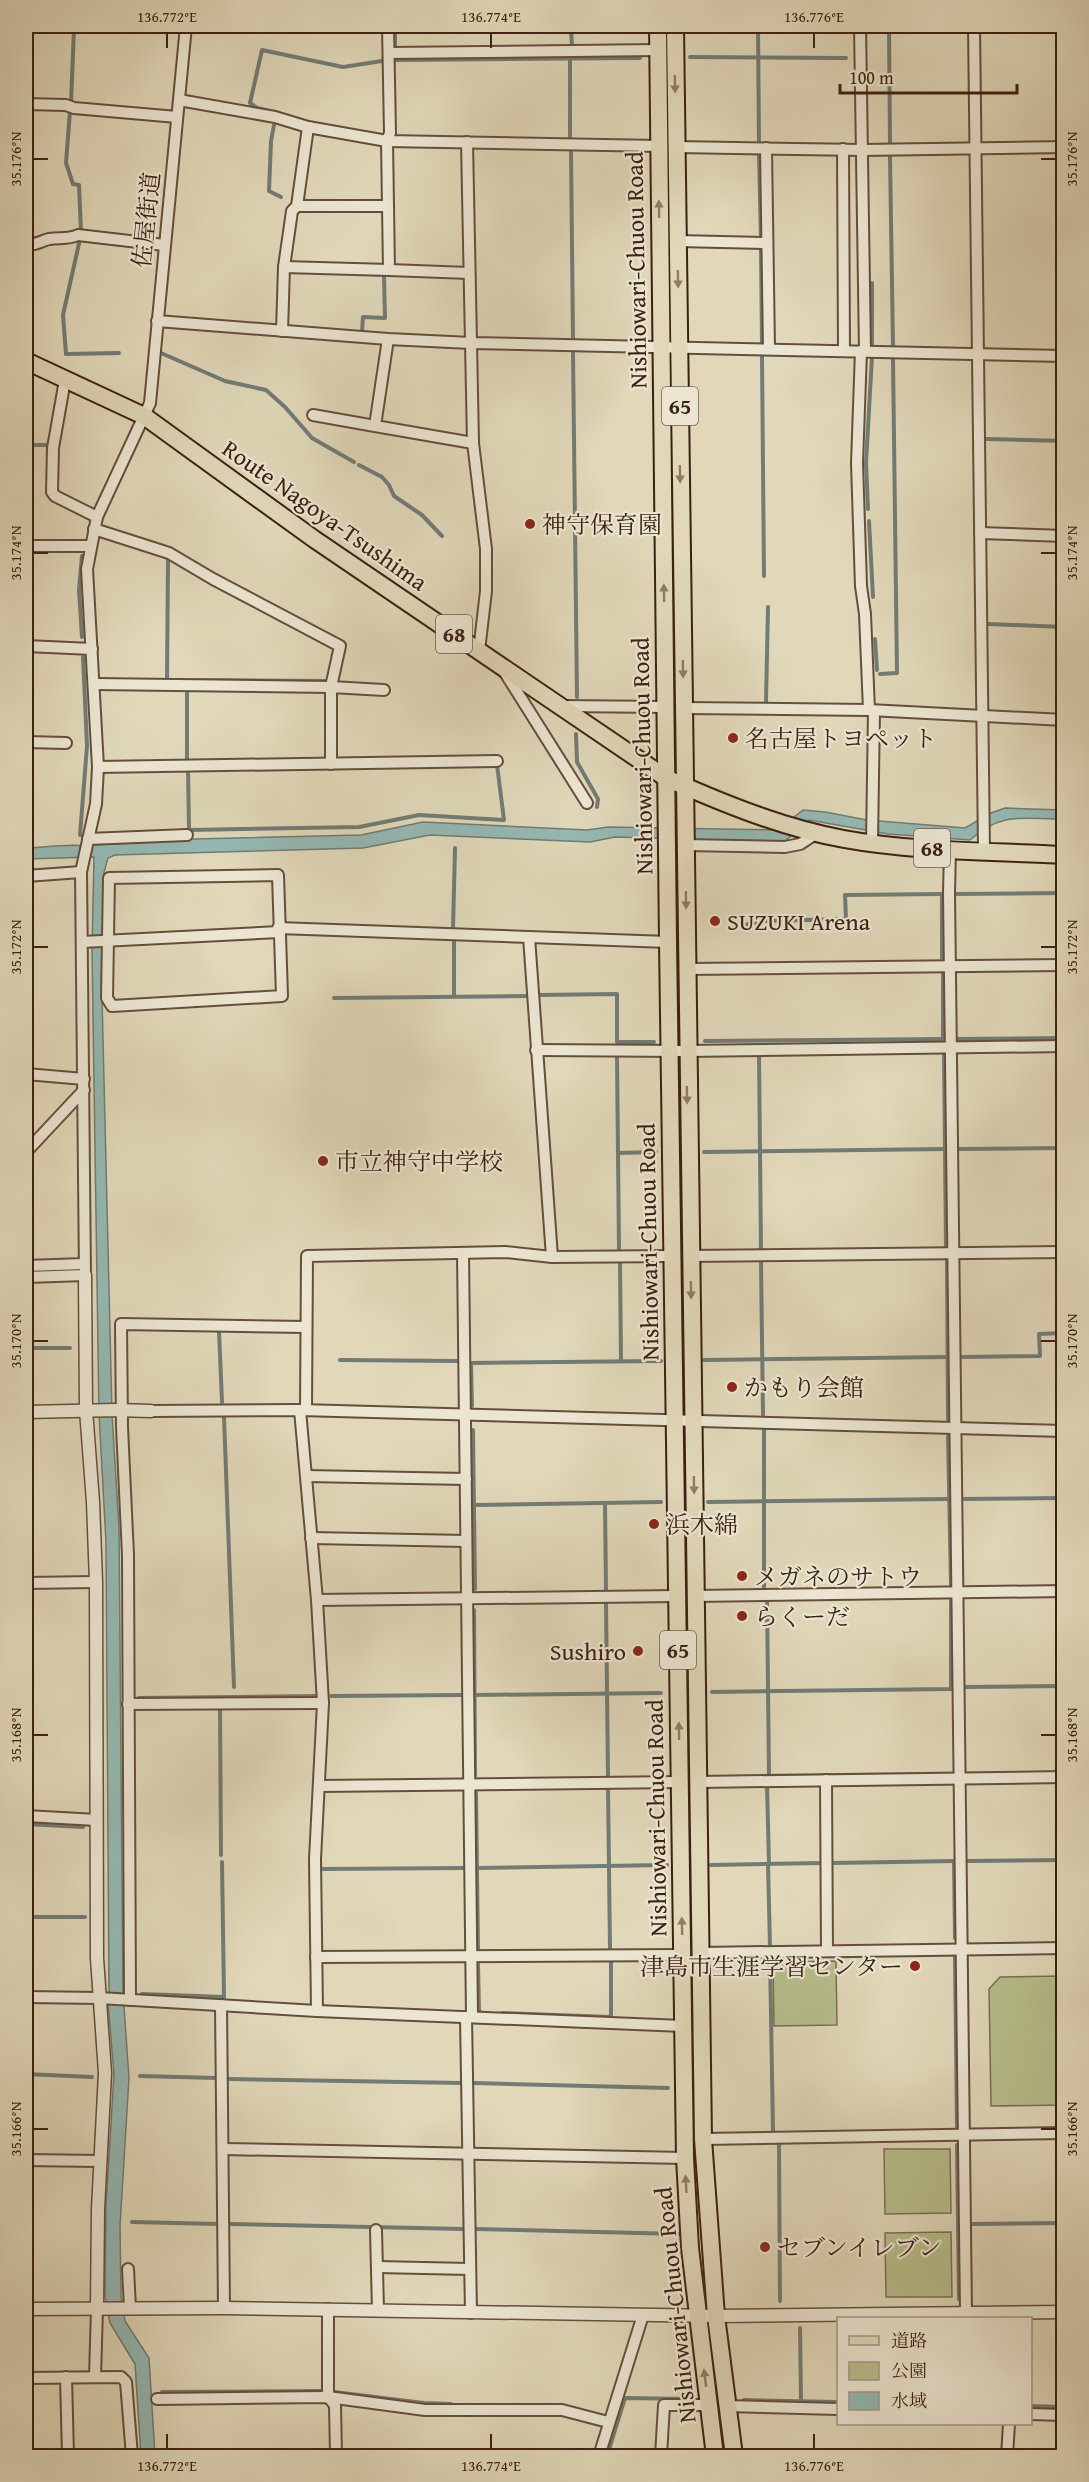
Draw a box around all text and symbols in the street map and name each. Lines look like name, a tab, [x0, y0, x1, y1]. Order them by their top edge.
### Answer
text: 136.772°E	[137, 6, 197, 27]
text: 136.774°E	[461, 6, 521, 27]
text: 136.776°E	[784, 6, 844, 27]
scale bar	[840, 57, 1017, 95]
text: 100 m	[849, 64, 894, 91]
one-way arrow	[670, 74, 680, 93]
text: 35.176°N	[5, 131, 26, 186]
text: 35.176°N	[1061, 131, 1082, 186]
street label: Nishiowari-Chuou Road	[616, 151, 656, 389]
street label: 佐屋街道	[124, 170, 168, 270]
one-way arrow	[654, 200, 664, 219]
one-way arrow	[673, 269, 683, 288]
road number: 65	[662, 387, 698, 425]
street label: Route Nagoya-Tsushima	[215, 431, 435, 599]
one-way arrow	[676, 464, 685, 483]
place label: 神守保育園	[542, 507, 662, 542]
marker: 神守保育園	[523, 517, 537, 531]
text: 35.174°N	[5, 525, 26, 580]
text: 35.174°N	[1061, 525, 1082, 580]
one-way arrow	[659, 584, 669, 603]
road number: 68	[436, 615, 472, 653]
street label: Nishiowari-Chuou Road	[622, 637, 662, 875]
one-way arrow	[678, 659, 688, 678]
place label: 名古屋トヨペット	[745, 721, 937, 756]
marker: 名古屋トヨペット	[726, 731, 740, 745]
road number: 68	[914, 829, 950, 867]
one-way arrow	[681, 891, 691, 910]
place label: SUZUKI Arena	[727, 904, 871, 939]
marker: SUZUKI Arena	[708, 914, 722, 928]
text: 35.172°N	[5, 919, 26, 974]
text: 35.172°N	[1061, 919, 1082, 974]
one-way arrow	[683, 1086, 692, 1105]
street label: Nishiowari-Chuou Road	[628, 1123, 668, 1361]
place label: 市立神守中学校	[335, 1144, 503, 1179]
marker: 市立神守中学校	[316, 1154, 330, 1168]
one-way arrow	[686, 1281, 696, 1300]
text: 35.170°N	[5, 1313, 26, 1368]
text: 35.170°N	[1061, 1313, 1082, 1368]
place label: かもり会館	[744, 1370, 864, 1405]
marker: かもり会館	[725, 1380, 739, 1394]
one-way arrow	[689, 1476, 699, 1495]
place label: 浜木綿	[666, 1507, 738, 1542]
marker: 浜木綿	[647, 1517, 661, 1531]
place label: メガネのサトウ	[754, 1559, 922, 1594]
marker: メガネのサトウ	[735, 1569, 749, 1583]
place label: らくーだ	[754, 1599, 850, 1634]
marker: らくーだ	[735, 1609, 749, 1623]
road number: 65	[660, 1631, 696, 1669]
place label: Sushiro	[550, 1634, 626, 1669]
marker: Sushiro	[631, 1644, 645, 1658]
street label: Nishiowari-Chuou Road	[636, 1699, 676, 1937]
text: 35.168°N	[5, 1707, 26, 1762]
text: 35.168°N	[1061, 1707, 1082, 1762]
one-way arrow	[674, 1721, 684, 1740]
one-way arrow	[677, 1916, 687, 1935]
place label: 津島市生涯学習センター	[640, 1949, 903, 1984]
marker: 津島市生涯学習センター	[908, 1959, 922, 1973]
text: 35.166°N	[5, 2101, 26, 2156]
text: 35.166°N	[1061, 2101, 1082, 2156]
one-way arrow	[682, 2174, 691, 2193]
street label: Nishiowari-Chuou Road	[645, 2185, 705, 2425]
place label: セブンイレブン	[777, 2230, 942, 2265]
marker: セブンイレブン	[758, 2240, 772, 2254]
legend	[837, 2317, 1032, 2425]
text: 道路	[891, 2327, 927, 2354]
text: 公園	[891, 2357, 927, 2384]
one-way arrow	[700, 2368, 709, 2387]
text: 水域	[891, 2387, 927, 2414]
text: 136.772°E	[137, 2455, 197, 2476]
text: 136.774°E	[461, 2455, 521, 2476]
text: 136.776°E	[784, 2455, 844, 2476]

